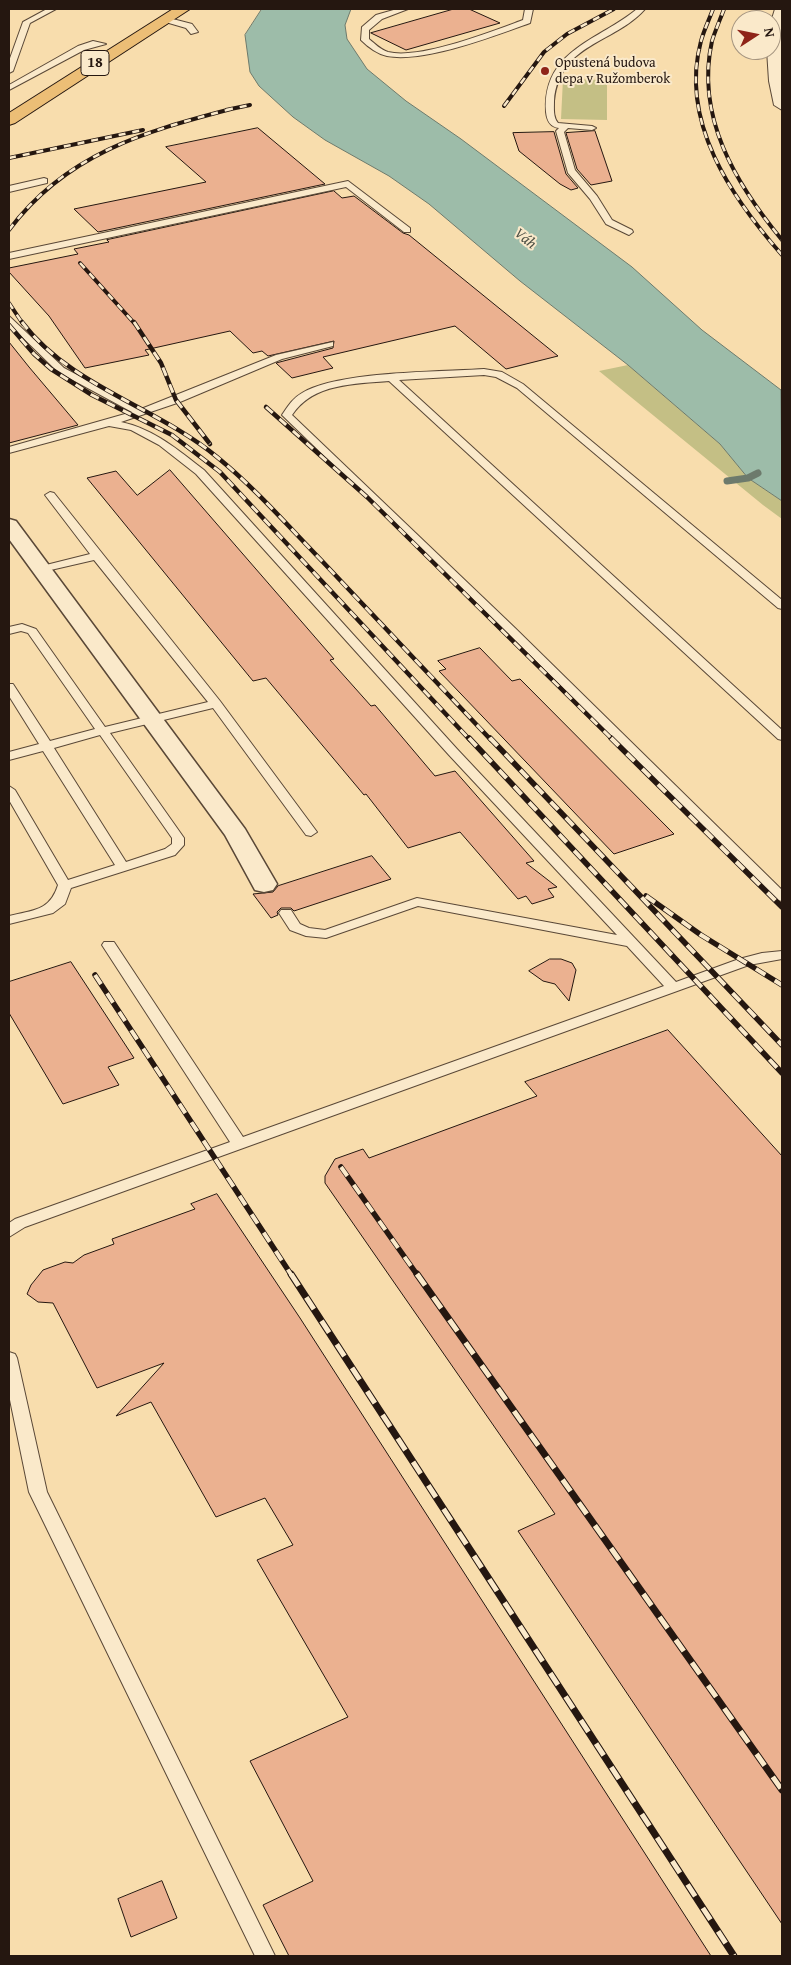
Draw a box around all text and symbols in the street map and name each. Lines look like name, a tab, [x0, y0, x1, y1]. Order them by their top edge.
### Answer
north arrow	[731, 10, 781, 60]
text: N	[759, 26, 780, 39]
road number: 18	[81, 50, 109, 76]
place label: Opustená budova depa v Ružomberok	[555, 55, 670, 88]
marker: Opustená budova depa v Ružomberok	[539, 65, 551, 77]
water label: Váh	[510, 225, 540, 253]

